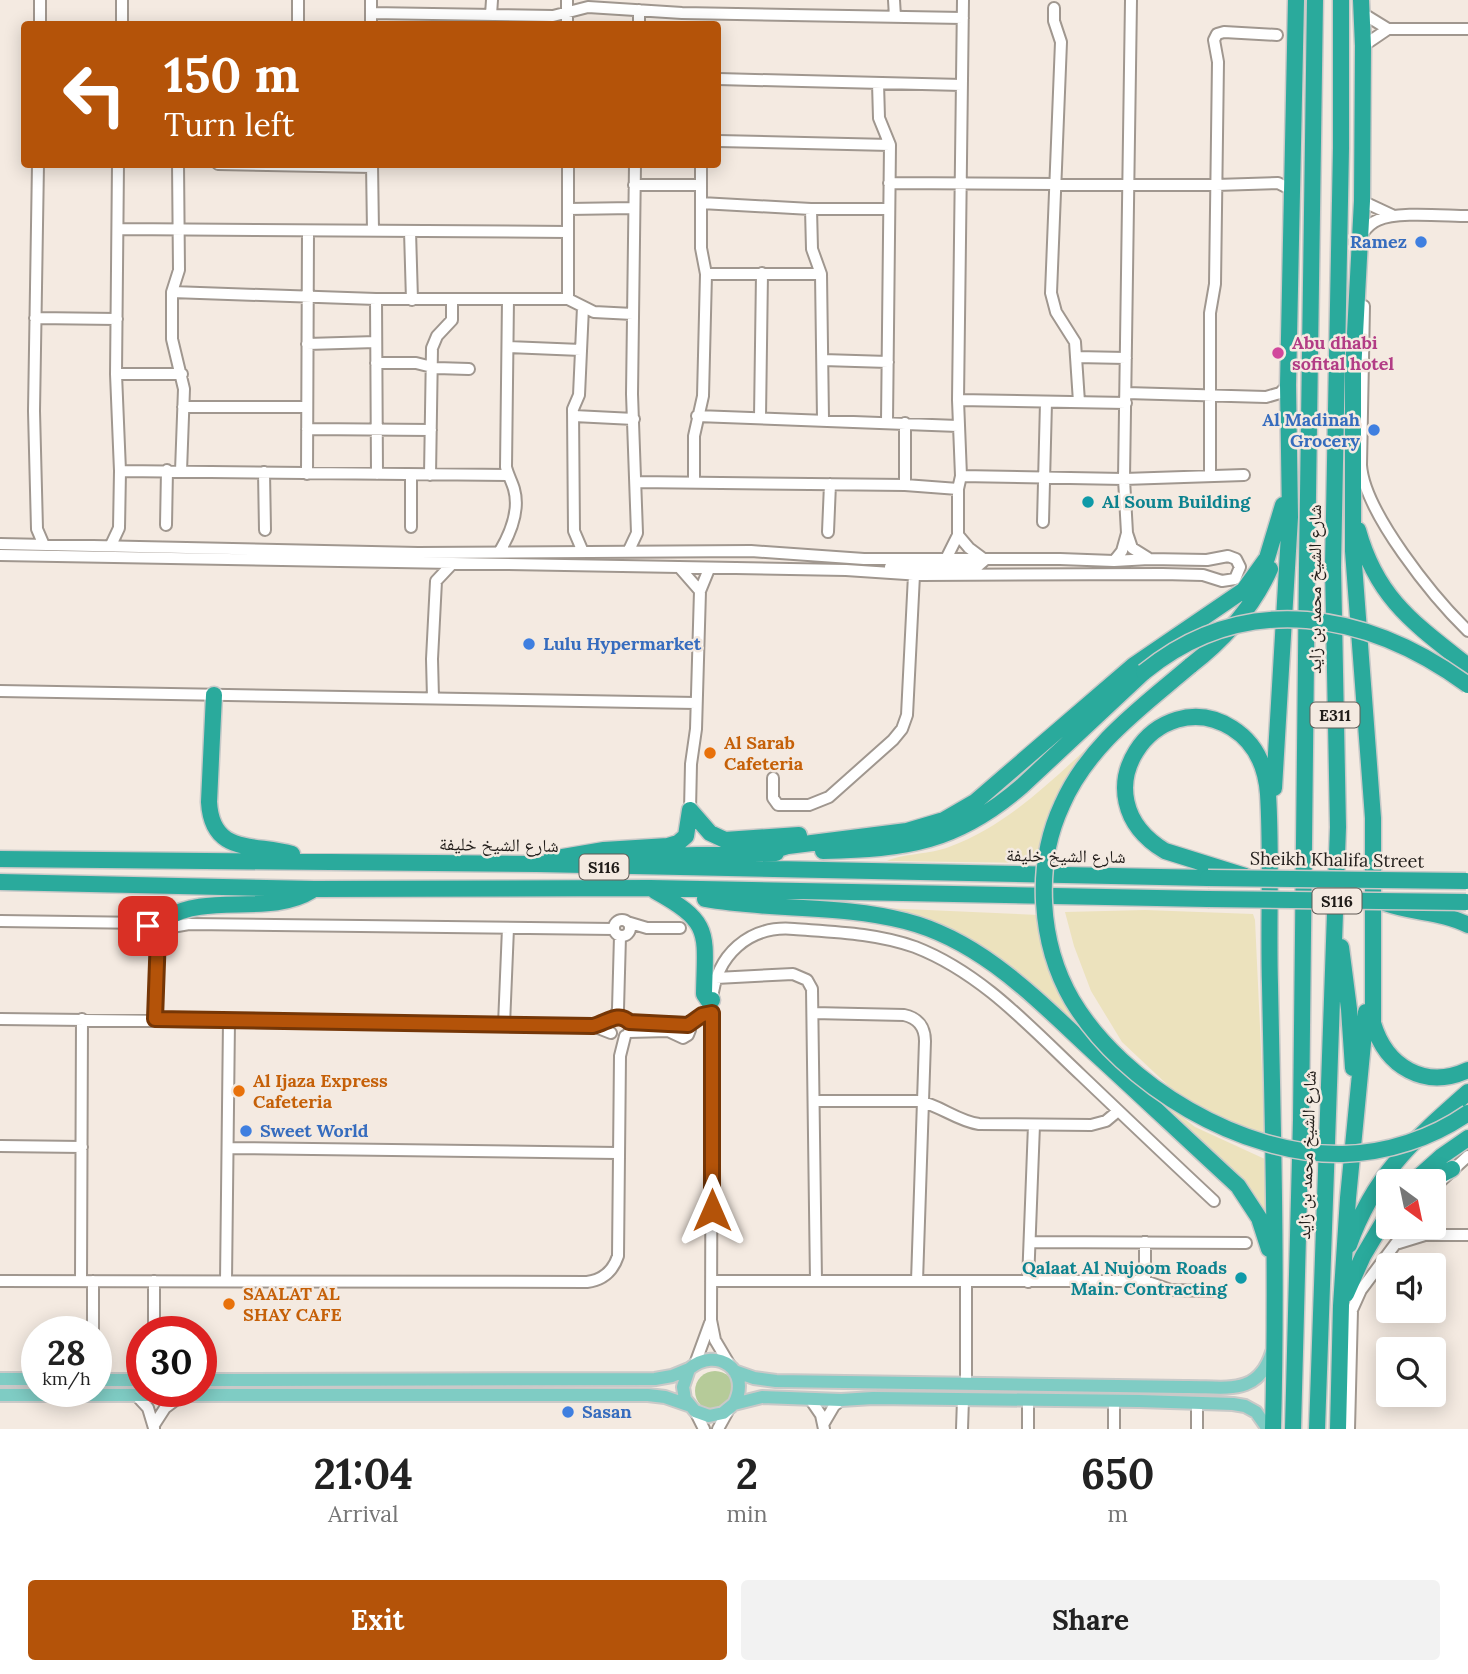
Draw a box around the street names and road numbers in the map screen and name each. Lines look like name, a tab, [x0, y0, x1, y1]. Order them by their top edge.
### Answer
street label: شارع الشيخ محمد بن زايد	[1303, 504, 1327, 674]
road number: E311	[1310, 702, 1360, 728]
street label: شارع الشيخ خليفة	[439, 832, 559, 858]
street label: شارع الشيخ خليفة	[1006, 843, 1126, 869]
street label: Sheikh Khalifa Street	[1250, 846, 1424, 873]
road number: S116	[580, 854, 628, 880]
road number: S116	[1312, 888, 1362, 914]
street label: شارع الشيخ محمد بن زايد	[1292, 1070, 1322, 1240]

